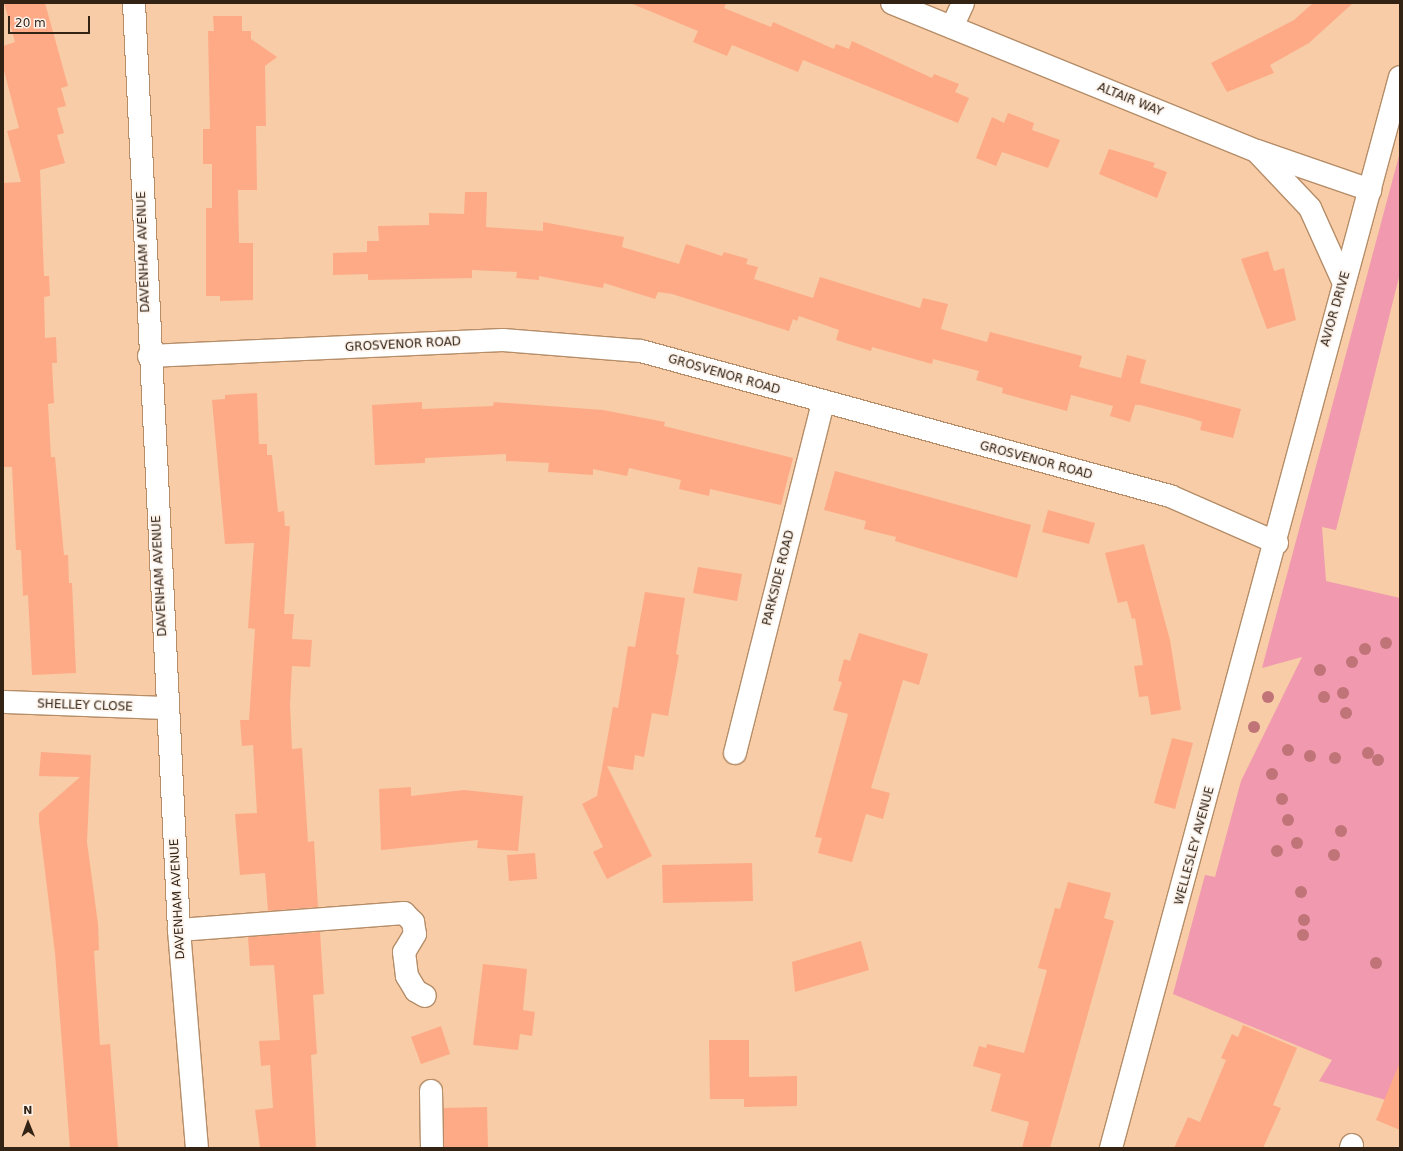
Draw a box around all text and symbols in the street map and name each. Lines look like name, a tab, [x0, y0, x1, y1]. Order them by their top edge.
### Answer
scale bar	[10, 8, 92, 34]
text: 20 m	[15, 16, 46, 30]
street label: ALTAIR WAY	[1095, 80, 1165, 120]
street label: DAVENHAM AVENUE	[135, 191, 153, 313]
street label: AVIOR DRIVE	[1318, 270, 1354, 348]
street label: GROSVENOR ROAD	[345, 335, 461, 355]
street label: GROSVENOR ROAD	[666, 352, 782, 398]
street label: GROSVENOR ROAD	[978, 439, 1094, 483]
street label: DAVENHAM AVENUE	[150, 515, 170, 637]
street label: PARKSIDE ROAD	[760, 529, 798, 627]
street label: SHELLEY CLOSE	[37, 697, 133, 715]
street label: WELLESLEY AVENUE	[1172, 785, 1218, 907]
street label: DAVENHAM AVENUE	[168, 838, 188, 960]
north arrow	[8, 1103, 48, 1143]
text: N	[23, 1104, 33, 1117]

